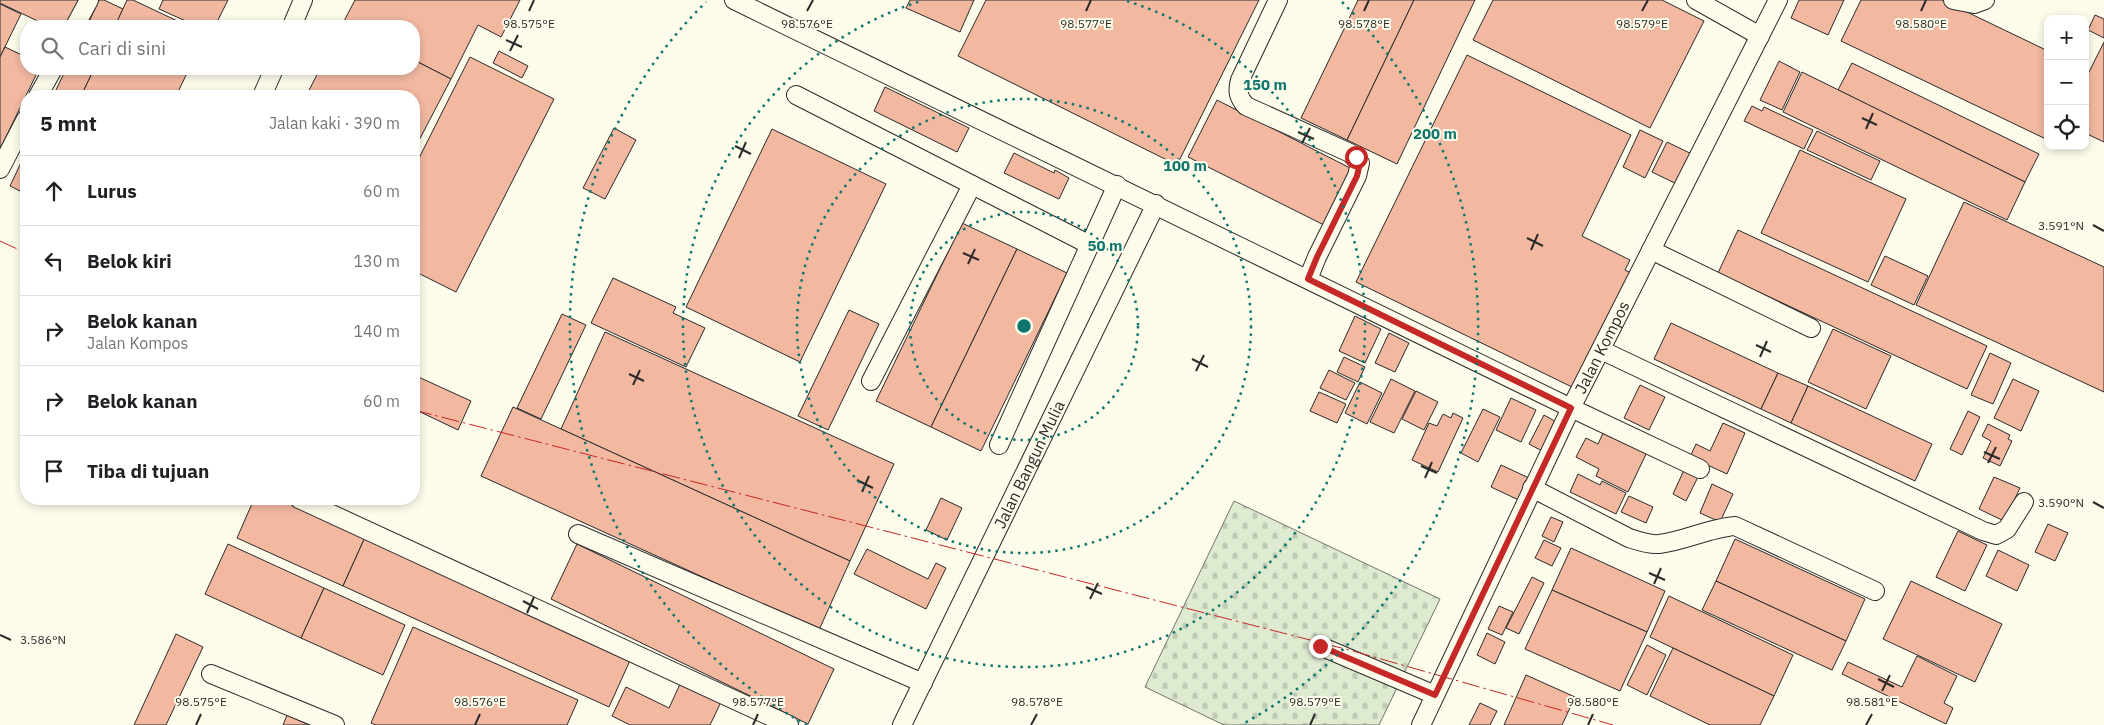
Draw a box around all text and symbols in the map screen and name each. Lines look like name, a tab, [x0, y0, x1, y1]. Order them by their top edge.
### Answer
map controls	[2044, 15, 2089, 150]
button: +	[2044, 15, 2089, 60]
text: 98.575°E	[503, 16, 555, 31]
text: 98.576°E	[781, 16, 833, 31]
text: 98.577°E	[1060, 16, 1112, 31]
text: 98.578°E	[1338, 16, 1390, 31]
text: 98.579°E	[1616, 16, 1668, 31]
text: 98.580°E	[1895, 16, 1947, 31]
search box	[20, 20, 420, 75]
icon: search	[38, 34, 66, 62]
text: Cari di sini	[78, 36, 166, 60]
button: −	[2044, 60, 2089, 105]
text: 150 m	[1243, 75, 1287, 94]
button: locate	[2044, 105, 2089, 150]
text: 5 mnt	[40, 109, 97, 137]
text: Jalan kaki · 390 m	[269, 113, 400, 133]
text: 200 m	[1413, 124, 1457, 143]
route start	[1345, 146, 1368, 169]
text: 100 m	[1163, 156, 1207, 175]
icon: ahead	[40, 177, 68, 205]
text: Lurus	[87, 179, 137, 203]
text: 60 m	[363, 181, 400, 201]
text: 3.591°N	[2038, 218, 2084, 233]
text: 50 m	[1088, 236, 1122, 255]
icon: left	[40, 247, 68, 275]
text: Belok kiri	[87, 249, 172, 273]
text: 130 m	[353, 251, 400, 271]
street label: Jalan Kompos	[1570, 297, 1634, 397]
text: Belok kanan	[87, 309, 198, 333]
icon: right	[40, 317, 68, 345]
centre of rings	[1015, 317, 1033, 335]
text: 140 m	[353, 321, 400, 341]
text: Jalan Kompos	[87, 333, 188, 353]
icon: right	[40, 387, 68, 415]
text: Belok kanan	[87, 389, 198, 413]
text: 60 m	[363, 391, 400, 411]
street label: Jalan Bangun Mulia	[989, 397, 1069, 532]
icon: arrive	[40, 457, 68, 485]
text: Tiba di tujuan	[87, 459, 209, 483]
text: 3.590°N	[2038, 495, 2084, 510]
text: 3.586°N	[20, 632, 66, 647]
route end	[1309, 635, 1332, 658]
text: 98.575°E	[175, 694, 227, 709]
text: 98.576°E	[454, 694, 506, 709]
text: 98.577°E	[732, 694, 784, 709]
text: 98.578°E	[1011, 694, 1063, 709]
text: 98.579°E	[1289, 694, 1341, 709]
text: 98.580°E	[1567, 694, 1619, 709]
text: 98.581°E	[1846, 694, 1898, 709]

